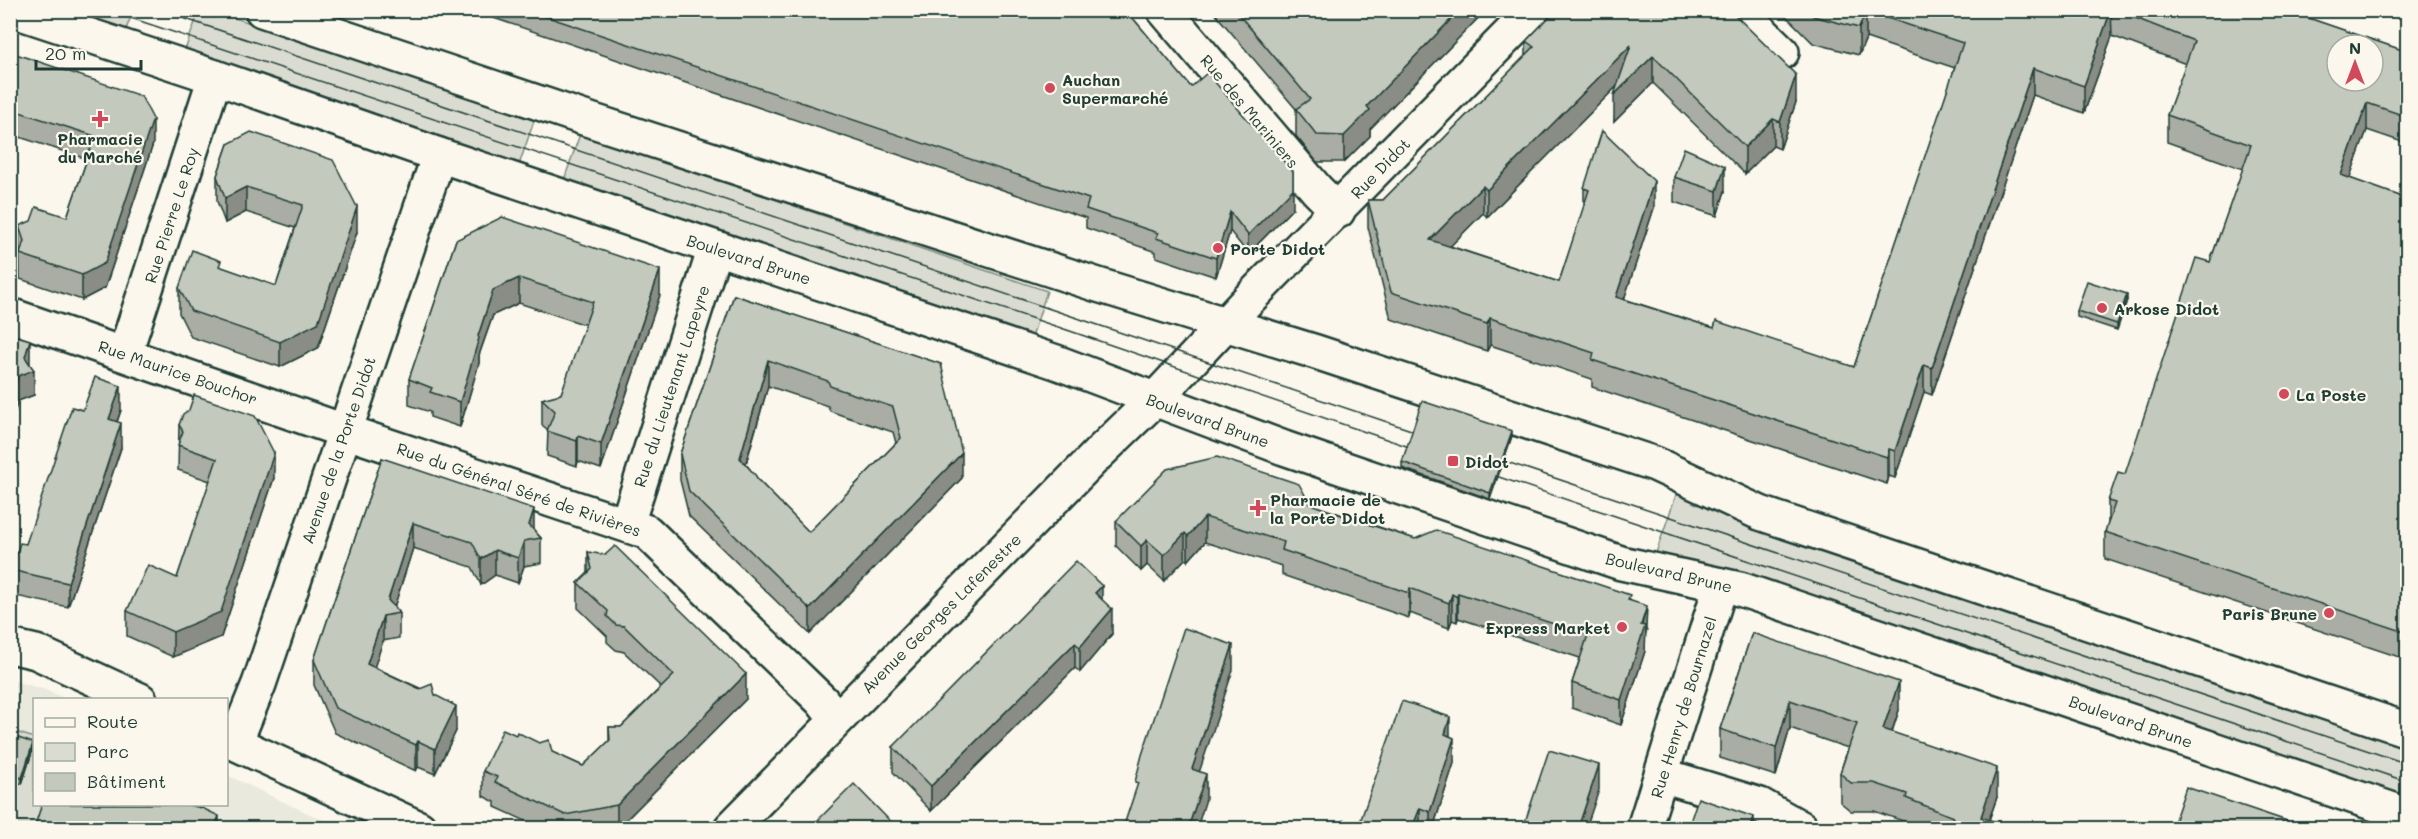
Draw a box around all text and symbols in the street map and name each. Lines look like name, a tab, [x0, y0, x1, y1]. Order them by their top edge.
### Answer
scale bar	[36, 33, 141, 71]
north arrow	[2325, 33, 2385, 93]
text: N	[2349, 37, 2361, 58]
text: 20 m	[45, 41, 86, 65]
street label: Rue des Mariniers	[1196, 50, 1304, 172]
place label: Auchan Supermarché	[1062, 69, 1168, 108]
marker: Auchan Supermarché	[1043, 81, 1057, 95]
marker: Pharmacie du Marché	[93, 112, 107, 126]
place label: Pharmacie du Marché	[57, 128, 143, 167]
street label: Rue Didot	[1346, 133, 1414, 203]
street label: Rue Pierre Le Roy	[139, 145, 203, 285]
street label: Boulevard Brune	[684, 229, 814, 289]
place label: Porte Didot	[1230, 238, 1325, 259]
marker: Porte Didot	[1211, 241, 1225, 255]
street label: Rue du Lieutenant Lapeyre	[628, 282, 714, 490]
place label: Arkose Didot	[2114, 298, 2219, 319]
marker: Arkose Didot	[2095, 301, 2109, 315]
street label: Rue Maurice Bouchor	[96, 335, 260, 409]
street label: Avenue de la Porte Didot	[296, 354, 380, 546]
place label: La Poste	[2296, 384, 2366, 405]
marker: La Poste	[2277, 387, 2291, 401]
street label: Boulevard Brune	[1144, 388, 1272, 452]
street label: Rue du Général Séré de Rivières	[394, 437, 644, 541]
place label: Didot	[1465, 451, 1509, 472]
marker: Didot	[1446, 454, 1460, 468]
place label: Pharmacie de la Porte Didot	[1270, 489, 1385, 528]
marker: Pharmacie de la Porte Didot	[1251, 501, 1265, 515]
street label: Avenue Georges Lafenestre	[857, 529, 1025, 697]
street label: Boulevard Brune	[1604, 547, 1734, 597]
place label: Paris Brune	[2222, 603, 2317, 624]
marker: Paris Brune	[2322, 606, 2336, 620]
street label: Rue Henry de Bournazel	[1645, 614, 1721, 800]
place label: Express Market	[1485, 617, 1610, 638]
marker: Express Market	[1615, 620, 1629, 634]
street label: Boulevard Brune	[2066, 690, 2196, 752]
legend	[33, 698, 228, 806]
text: Route	[87, 709, 138, 733]
text: Parc	[87, 739, 129, 763]
text: Bâtiment	[87, 769, 166, 793]

